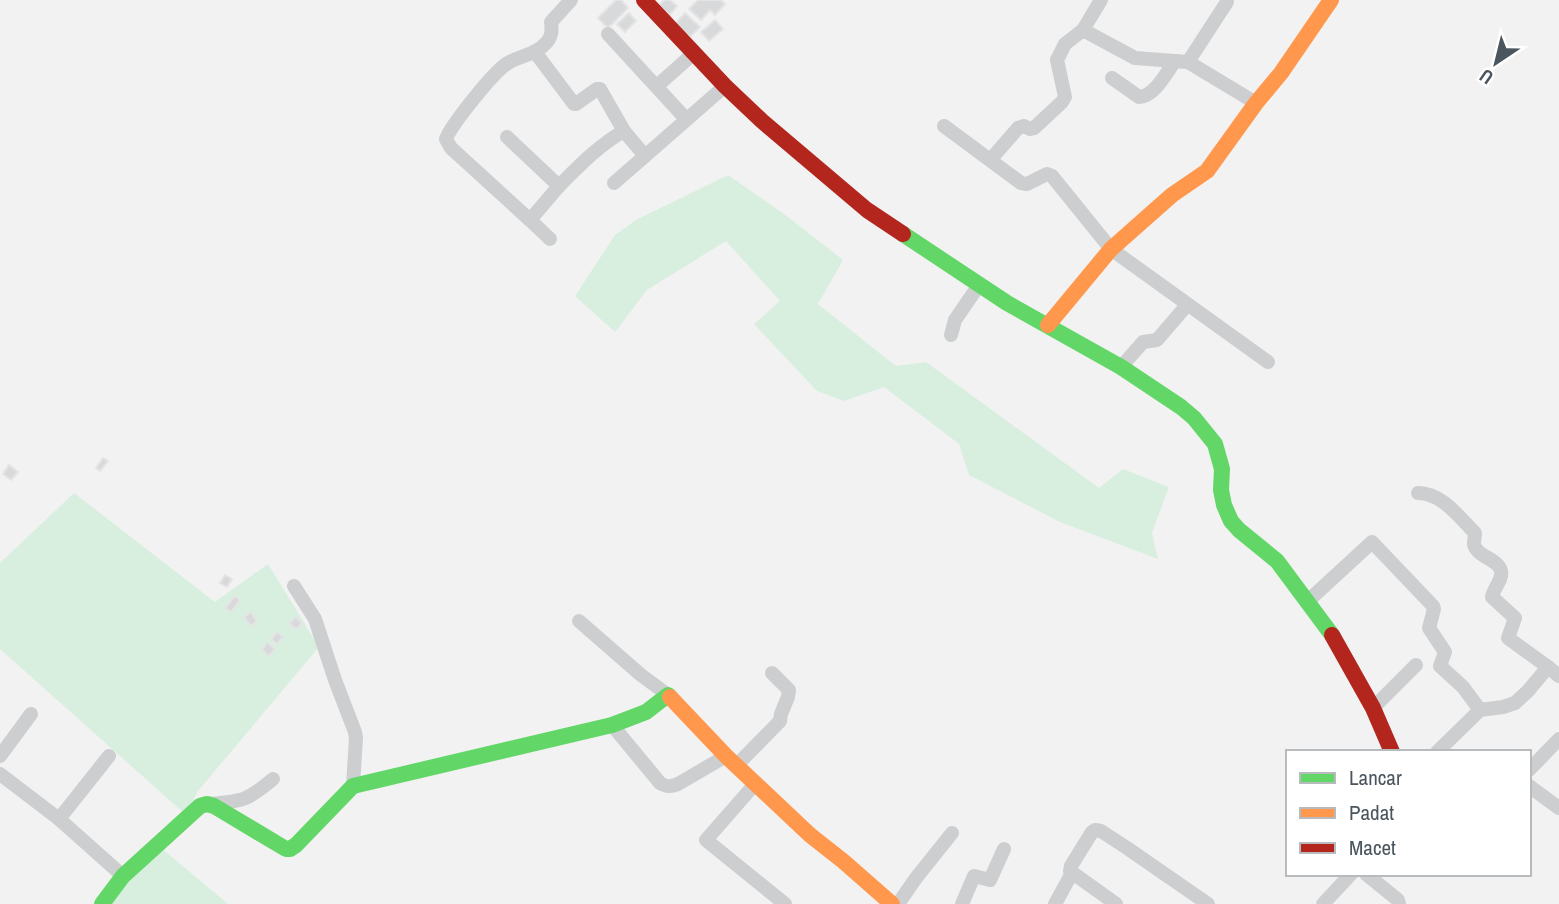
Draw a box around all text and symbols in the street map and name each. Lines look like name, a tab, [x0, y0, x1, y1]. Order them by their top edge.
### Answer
north arrow	[1461, 28, 1531, 98]
text: U	[1474, 63, 1498, 91]
legend	[1286, 750, 1531, 876]
text: Lancar	[1349, 763, 1402, 792]
text: Padat	[1349, 798, 1394, 827]
text: Macet	[1349, 833, 1396, 862]

